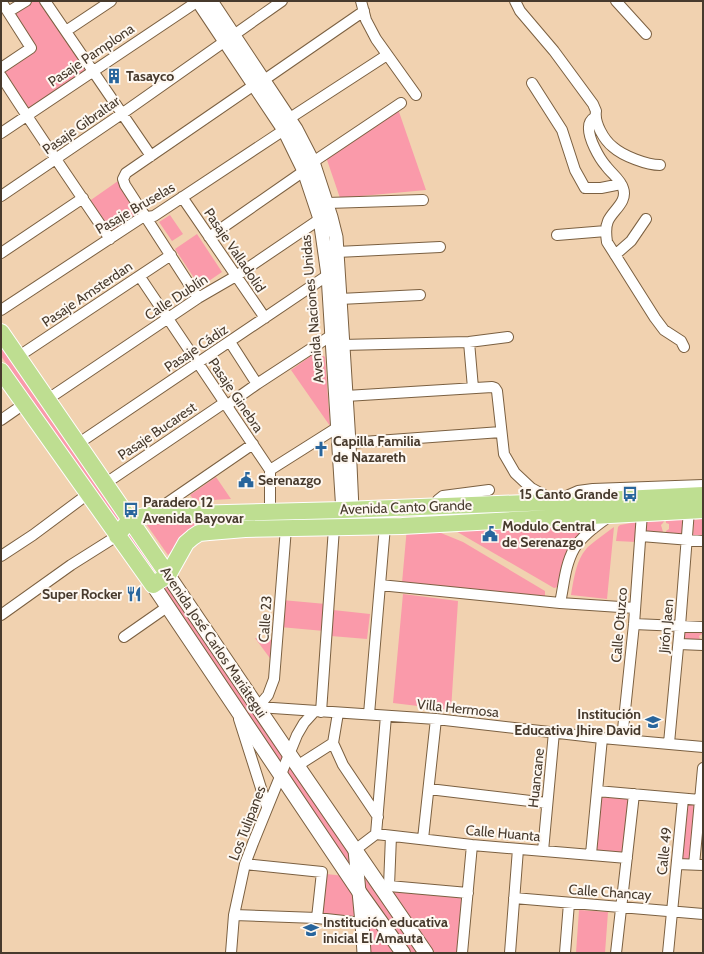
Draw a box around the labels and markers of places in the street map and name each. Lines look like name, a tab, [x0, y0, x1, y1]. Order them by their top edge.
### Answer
building icon: Tasayco	[105, 67, 123, 85]
place label: Tasayco	[126, 67, 174, 85]
place label: Capilla Familia de Nazareth	[333, 432, 421, 466]
church icon: Capilla Familia de Nazareth	[312, 440, 330, 458]
public building icon: Serenazgo	[237, 471, 255, 489]
place label: Serenazgo	[258, 471, 321, 489]
place label: 15 Canto Grande	[519, 485, 618, 503]
bus stop icon: 15 Canto Grande	[621, 485, 639, 503]
place label: Paradero 12 Avenida Bayovar	[143, 493, 244, 527]
bus stop icon: Paradero 12 Avenida Bayovar	[122, 501, 140, 519]
place label: Modulo Central de Serenazgo	[502, 517, 595, 551]
public building icon: Modulo Central de Serenazgo	[481, 525, 499, 543]
place label: Super Rocker	[42, 585, 122, 603]
restaurant icon: Super Rocker	[125, 585, 143, 603]
place label: Institución Educativa Jhire David	[514, 705, 641, 739]
school or university icon: Institución Educativa Jhire David	[644, 713, 662, 731]
place label: Institución educativa inicial El Amauta	[323, 913, 448, 947]
school or university icon: Institución educativa inicial El Amauta	[302, 921, 320, 939]

